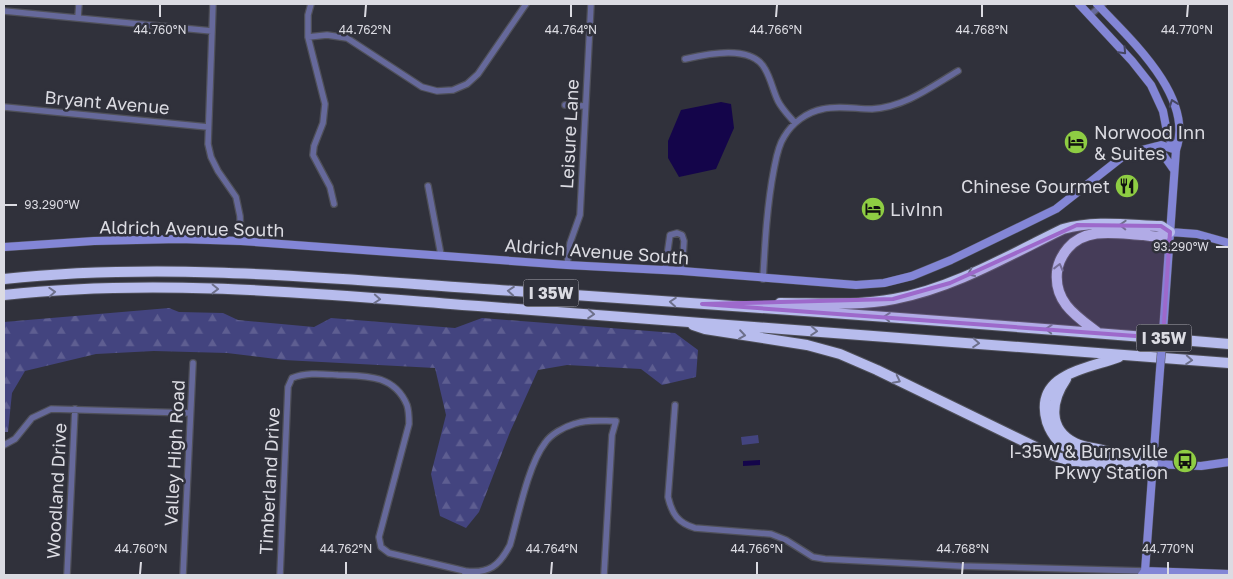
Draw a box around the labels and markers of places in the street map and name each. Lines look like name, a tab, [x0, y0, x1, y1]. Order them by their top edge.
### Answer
place label: Norwood Inn & Suites	[1094, 121, 1205, 164]
hotel icon: Norwood Inn & Suites	[1063, 129, 1089, 155]
restaurant icon: Chinese Gourmet	[1114, 173, 1140, 199]
place label: Chinese Gourmet	[961, 175, 1110, 197]
hotel icon: LivInn	[860, 196, 886, 222]
place label: LivInn	[890, 198, 943, 220]
place label: I-35W & Burnsville Pkwy Station	[1009, 440, 1168, 483]
bus stop icon: I-35W & Burnsville Pkwy Station	[1172, 448, 1198, 474]

